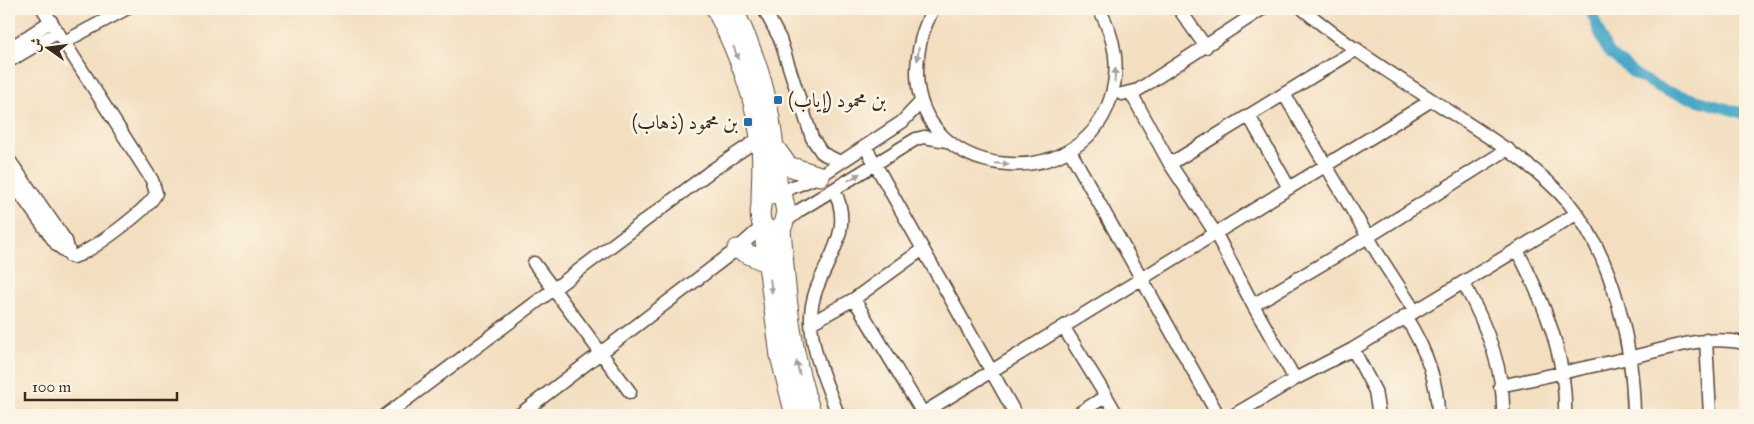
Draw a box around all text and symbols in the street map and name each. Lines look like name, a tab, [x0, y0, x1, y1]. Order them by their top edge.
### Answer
north arrow	[22, 22, 72, 72]
text: ش	[26, 36, 46, 54]
one-way arrow	[733, 46, 741, 60]
one-way arrow	[914, 47, 922, 63]
one-way arrow	[1111, 67, 1119, 83]
place label: بن محمود (إياب)	[788, 88, 886, 114]
marker: بن محمود (إياب)	[772, 94, 784, 106]
place label: بن محمود (ذهاب)	[632, 110, 738, 135]
marker: بن محمود (ذهاب)	[742, 116, 754, 128]
one-way arrow	[994, 160, 1010, 168]
one-way arrow	[847, 172, 860, 182]
one-way arrow	[767, 278, 775, 294]
one-way arrow	[794, 361, 802, 376]
scale bar	[25, 369, 178, 401]
text: 100 m	[32, 378, 72, 396]

